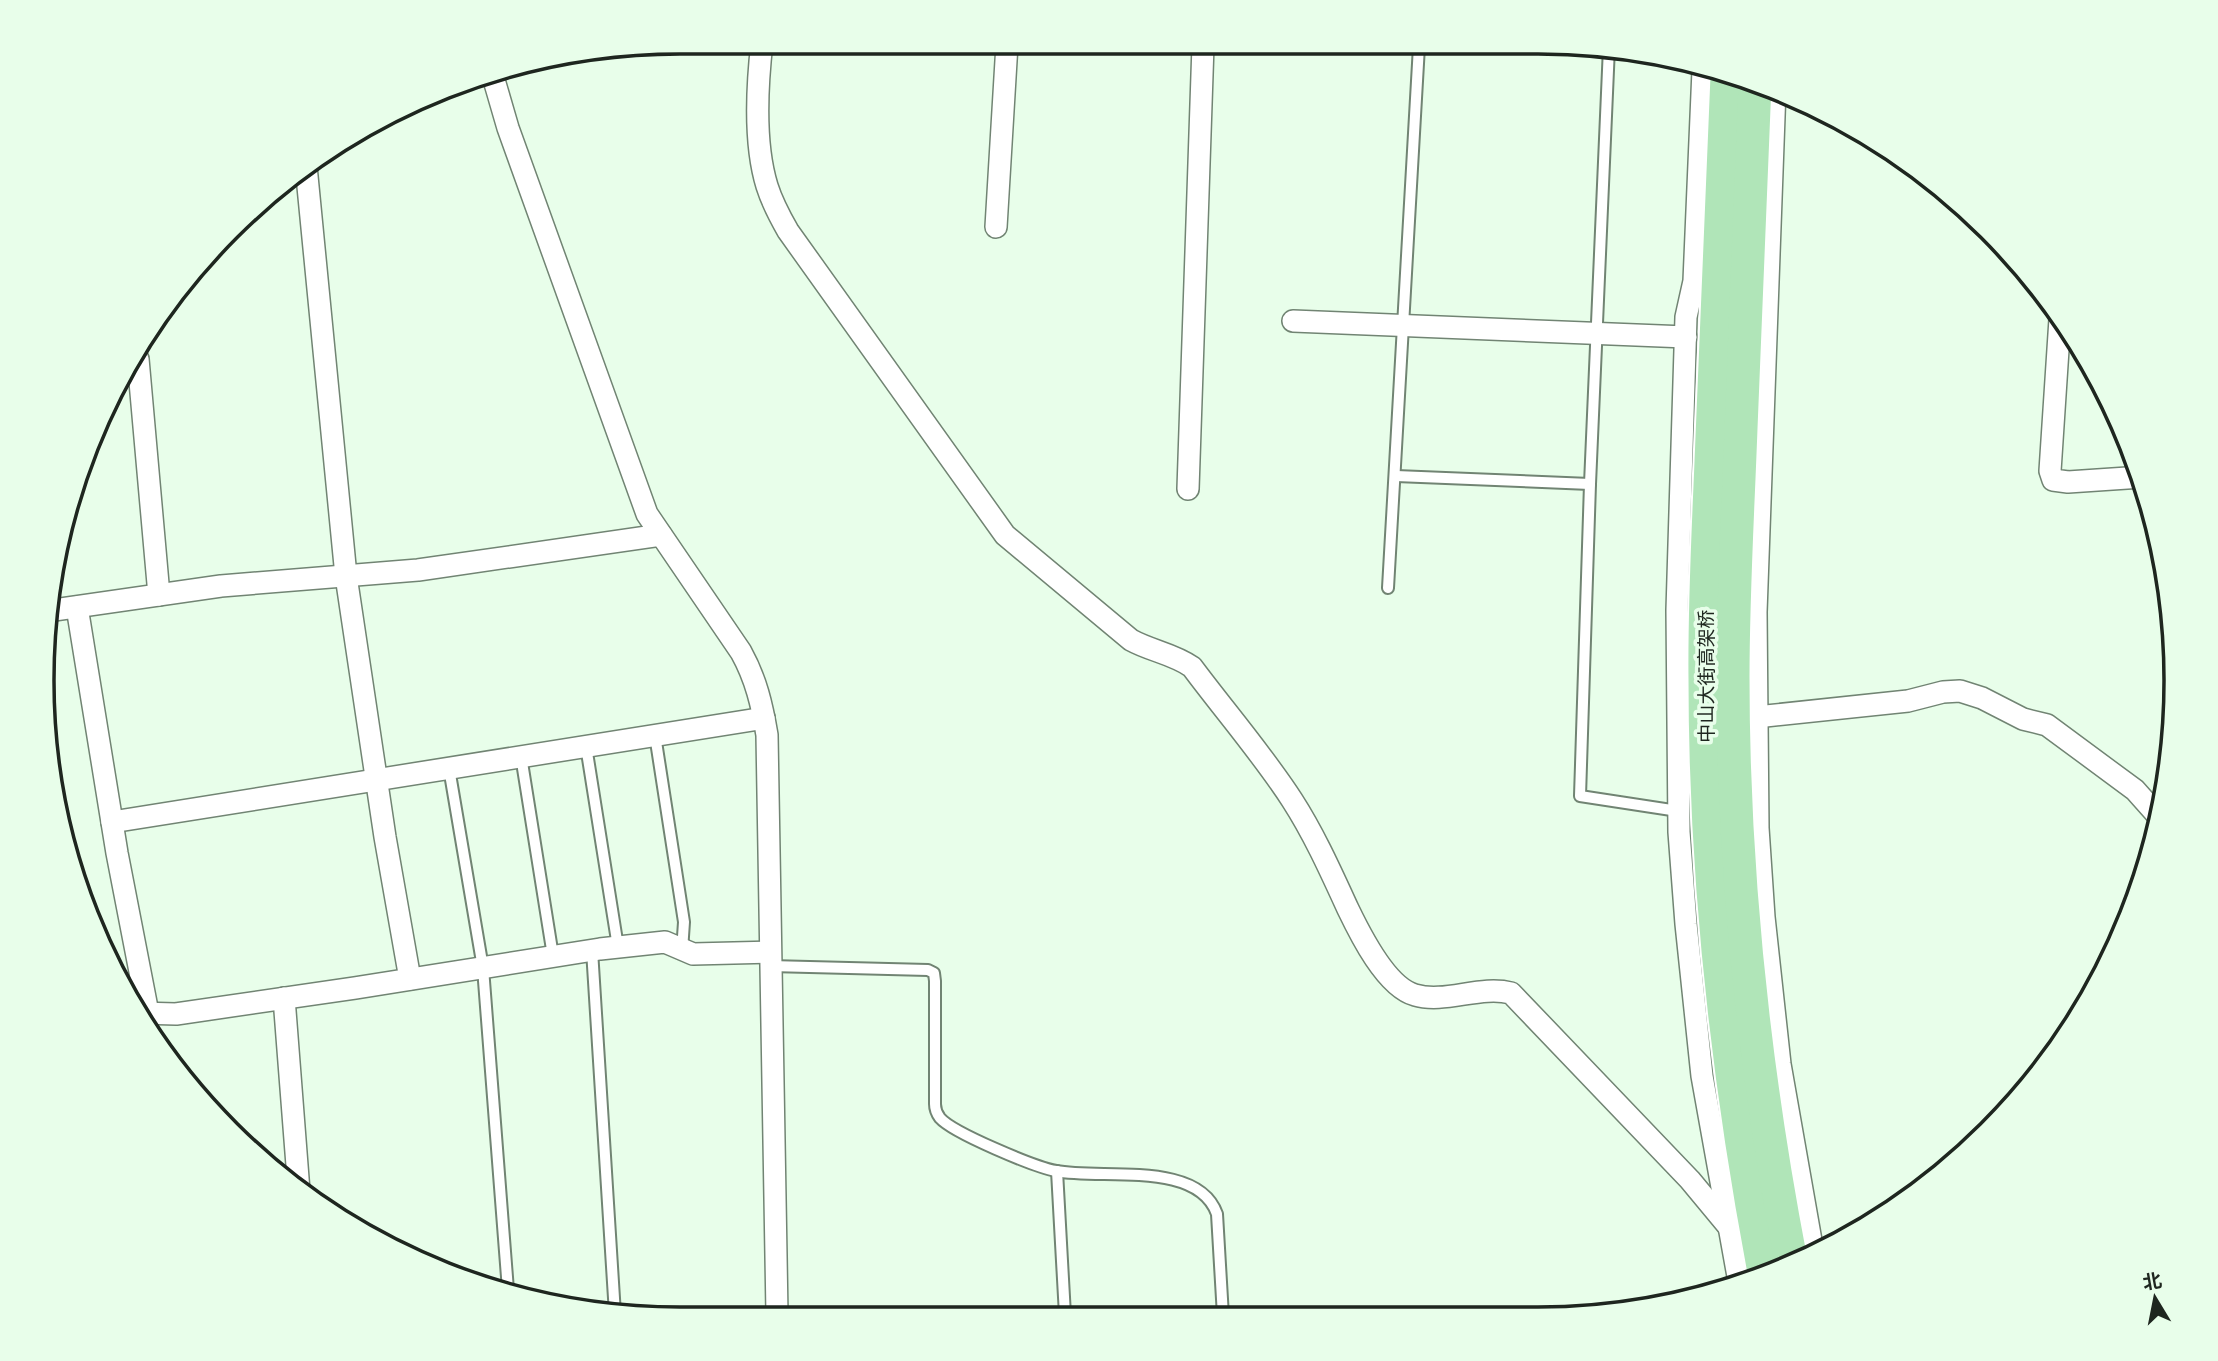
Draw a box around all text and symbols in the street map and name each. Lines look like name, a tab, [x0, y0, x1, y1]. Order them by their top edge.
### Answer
street label: 中山大街高架桥	[1693, 609, 1719, 743]
north arrow	[2120, 1263, 2190, 1333]
text: 北	[2140, 1267, 2164, 1296]

